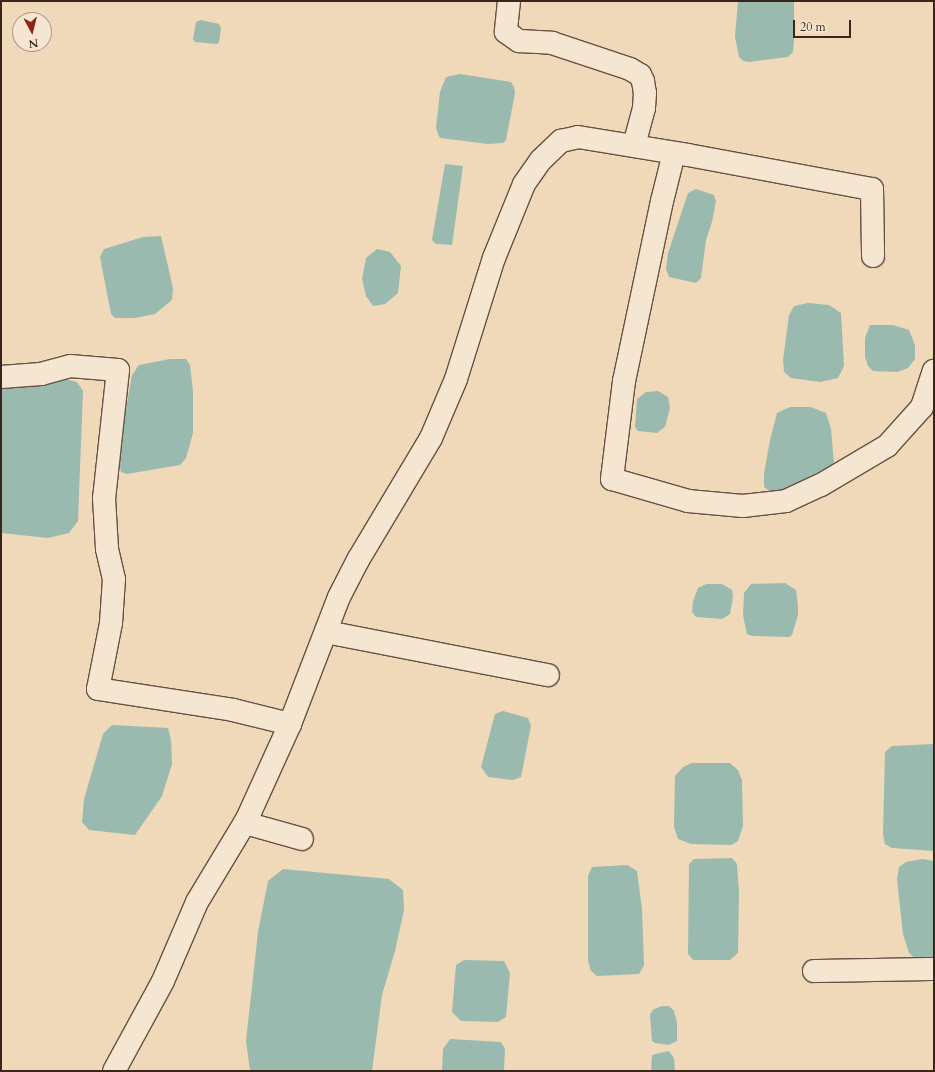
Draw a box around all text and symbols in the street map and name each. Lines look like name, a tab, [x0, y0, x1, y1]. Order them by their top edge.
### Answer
north arrow	[12, 12, 52, 52]
scale bar	[795, 12, 853, 38]
text: 20 m	[800, 19, 826, 35]
text: N	[28, 35, 39, 51]

